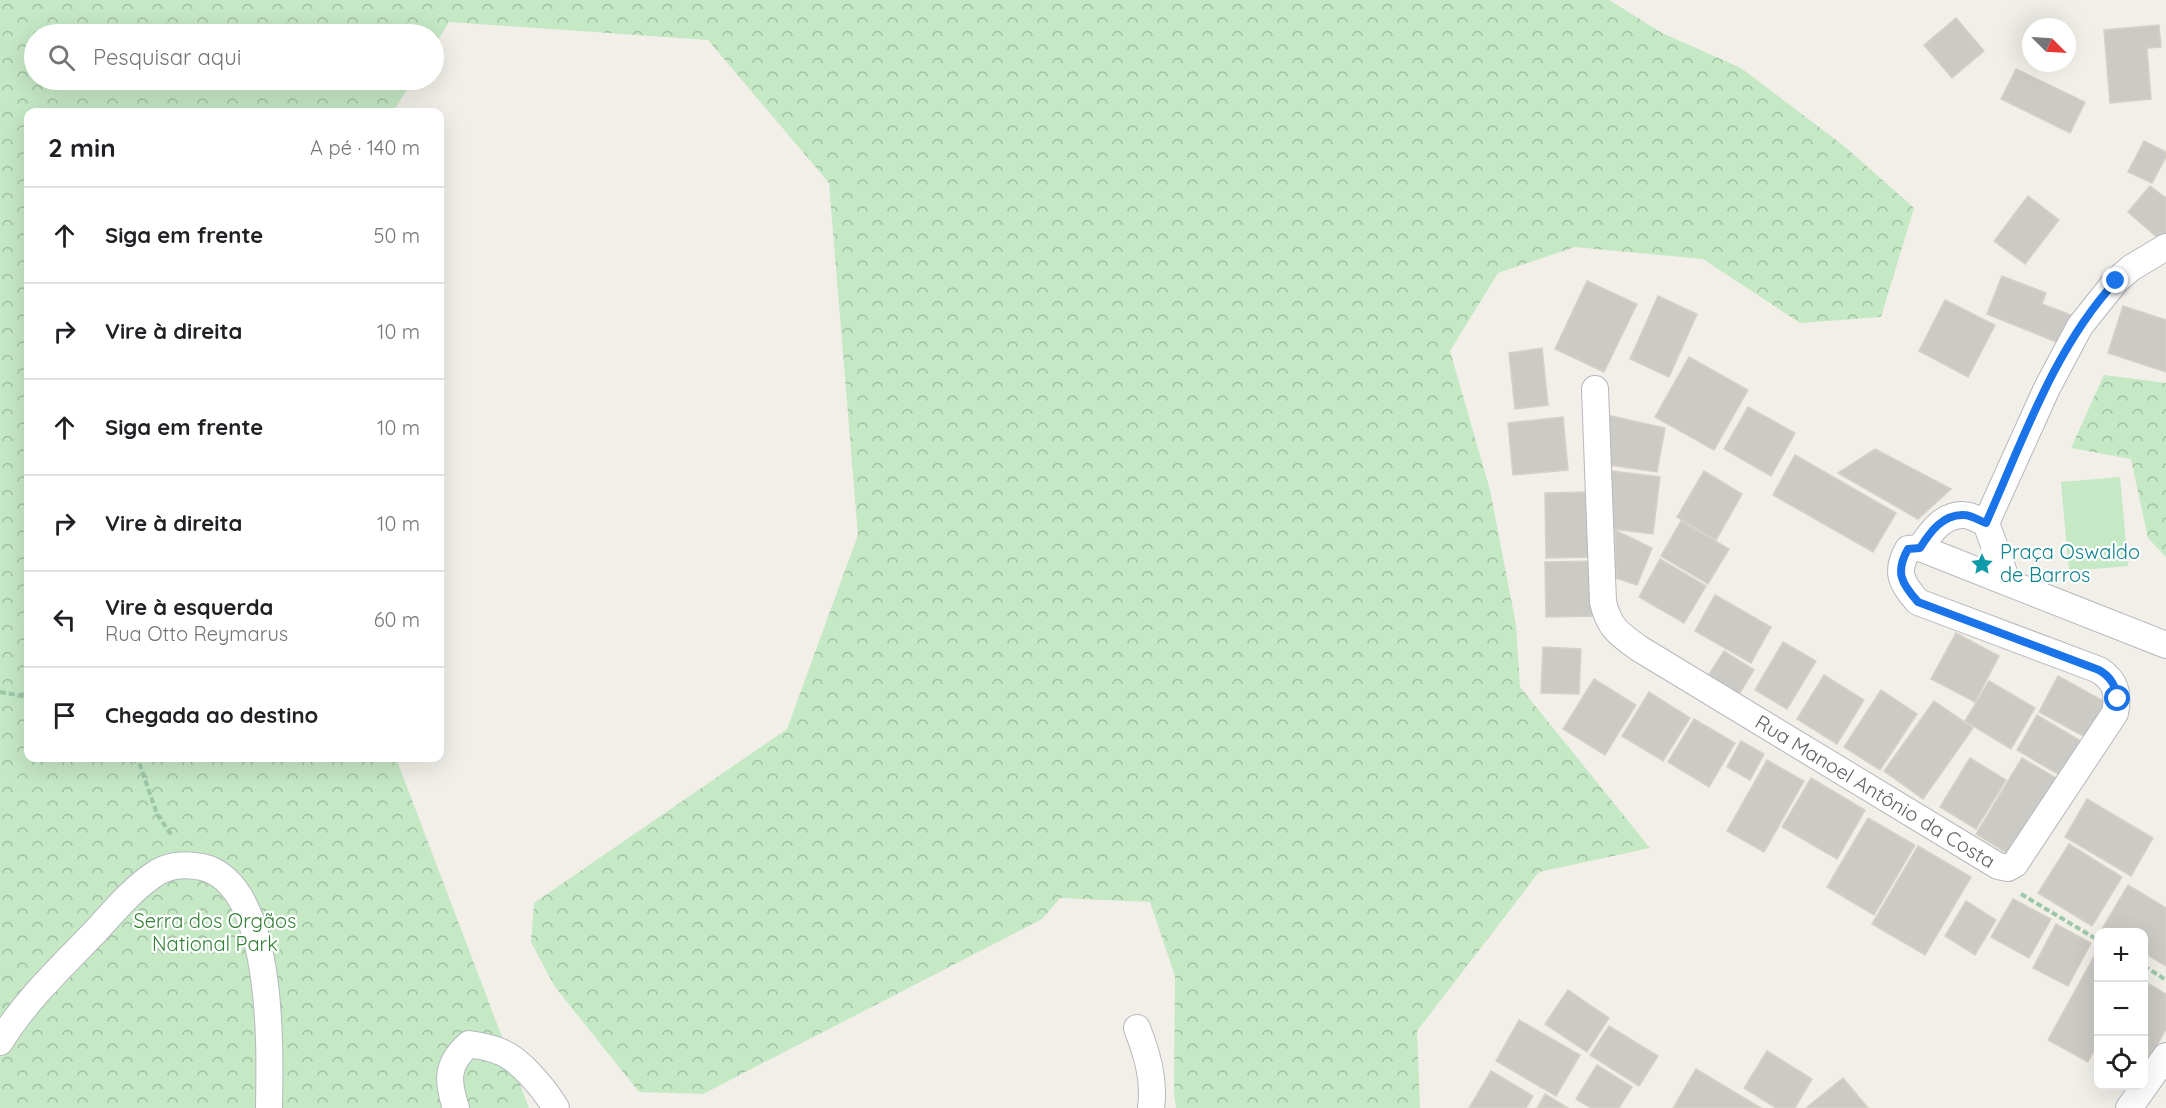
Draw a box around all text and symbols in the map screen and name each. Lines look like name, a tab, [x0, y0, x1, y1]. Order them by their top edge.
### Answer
north arrow	[2022, 18, 2076, 72]
search box	[24, 24, 444, 90]
icon: search	[45, 41, 78, 74]
text: Pesquisar aqui	[93, 43, 241, 71]
text: 2 min	[48, 131, 116, 164]
text: A pé · 140 m	[310, 135, 420, 160]
icon: ahead	[48, 219, 81, 252]
text: Siga em frente	[105, 221, 263, 249]
text: 50 m	[374, 223, 420, 248]
route end	[2102, 267, 2128, 293]
icon: right	[48, 315, 81, 348]
text: Vire à direita	[105, 317, 242, 345]
text: 10 m	[377, 319, 420, 344]
icon: ahead	[48, 411, 81, 444]
text: Siga em frente	[105, 413, 263, 441]
text: 10 m	[377, 415, 420, 440]
icon: right	[48, 507, 81, 540]
text: Vire à direita	[105, 509, 242, 537]
text: 10 m	[377, 511, 420, 536]
place label: Praça Oswaldo de Barros	[2000, 539, 2140, 587]
place icon: Praça Oswaldo de Barros	[1969, 551, 1995, 577]
text: Vire à esquerda	[105, 593, 273, 621]
icon: left	[48, 603, 81, 636]
text: 60 m	[374, 607, 420, 632]
text: Rua Otto Reymarus	[105, 621, 288, 646]
route start	[2104, 685, 2130, 711]
icon: arrive	[48, 699, 81, 732]
text: Chegada ao destino	[105, 701, 318, 729]
street label: Rua Manoel Antônio da Costa	[1751, 709, 2000, 873]
park label: Serra dos Orgãos National Park	[134, 908, 297, 956]
map controls	[2094, 928, 2148, 1090]
button: +	[2094, 928, 2148, 982]
button: −	[2094, 982, 2148, 1036]
button: locate	[2094, 1036, 2148, 1090]

